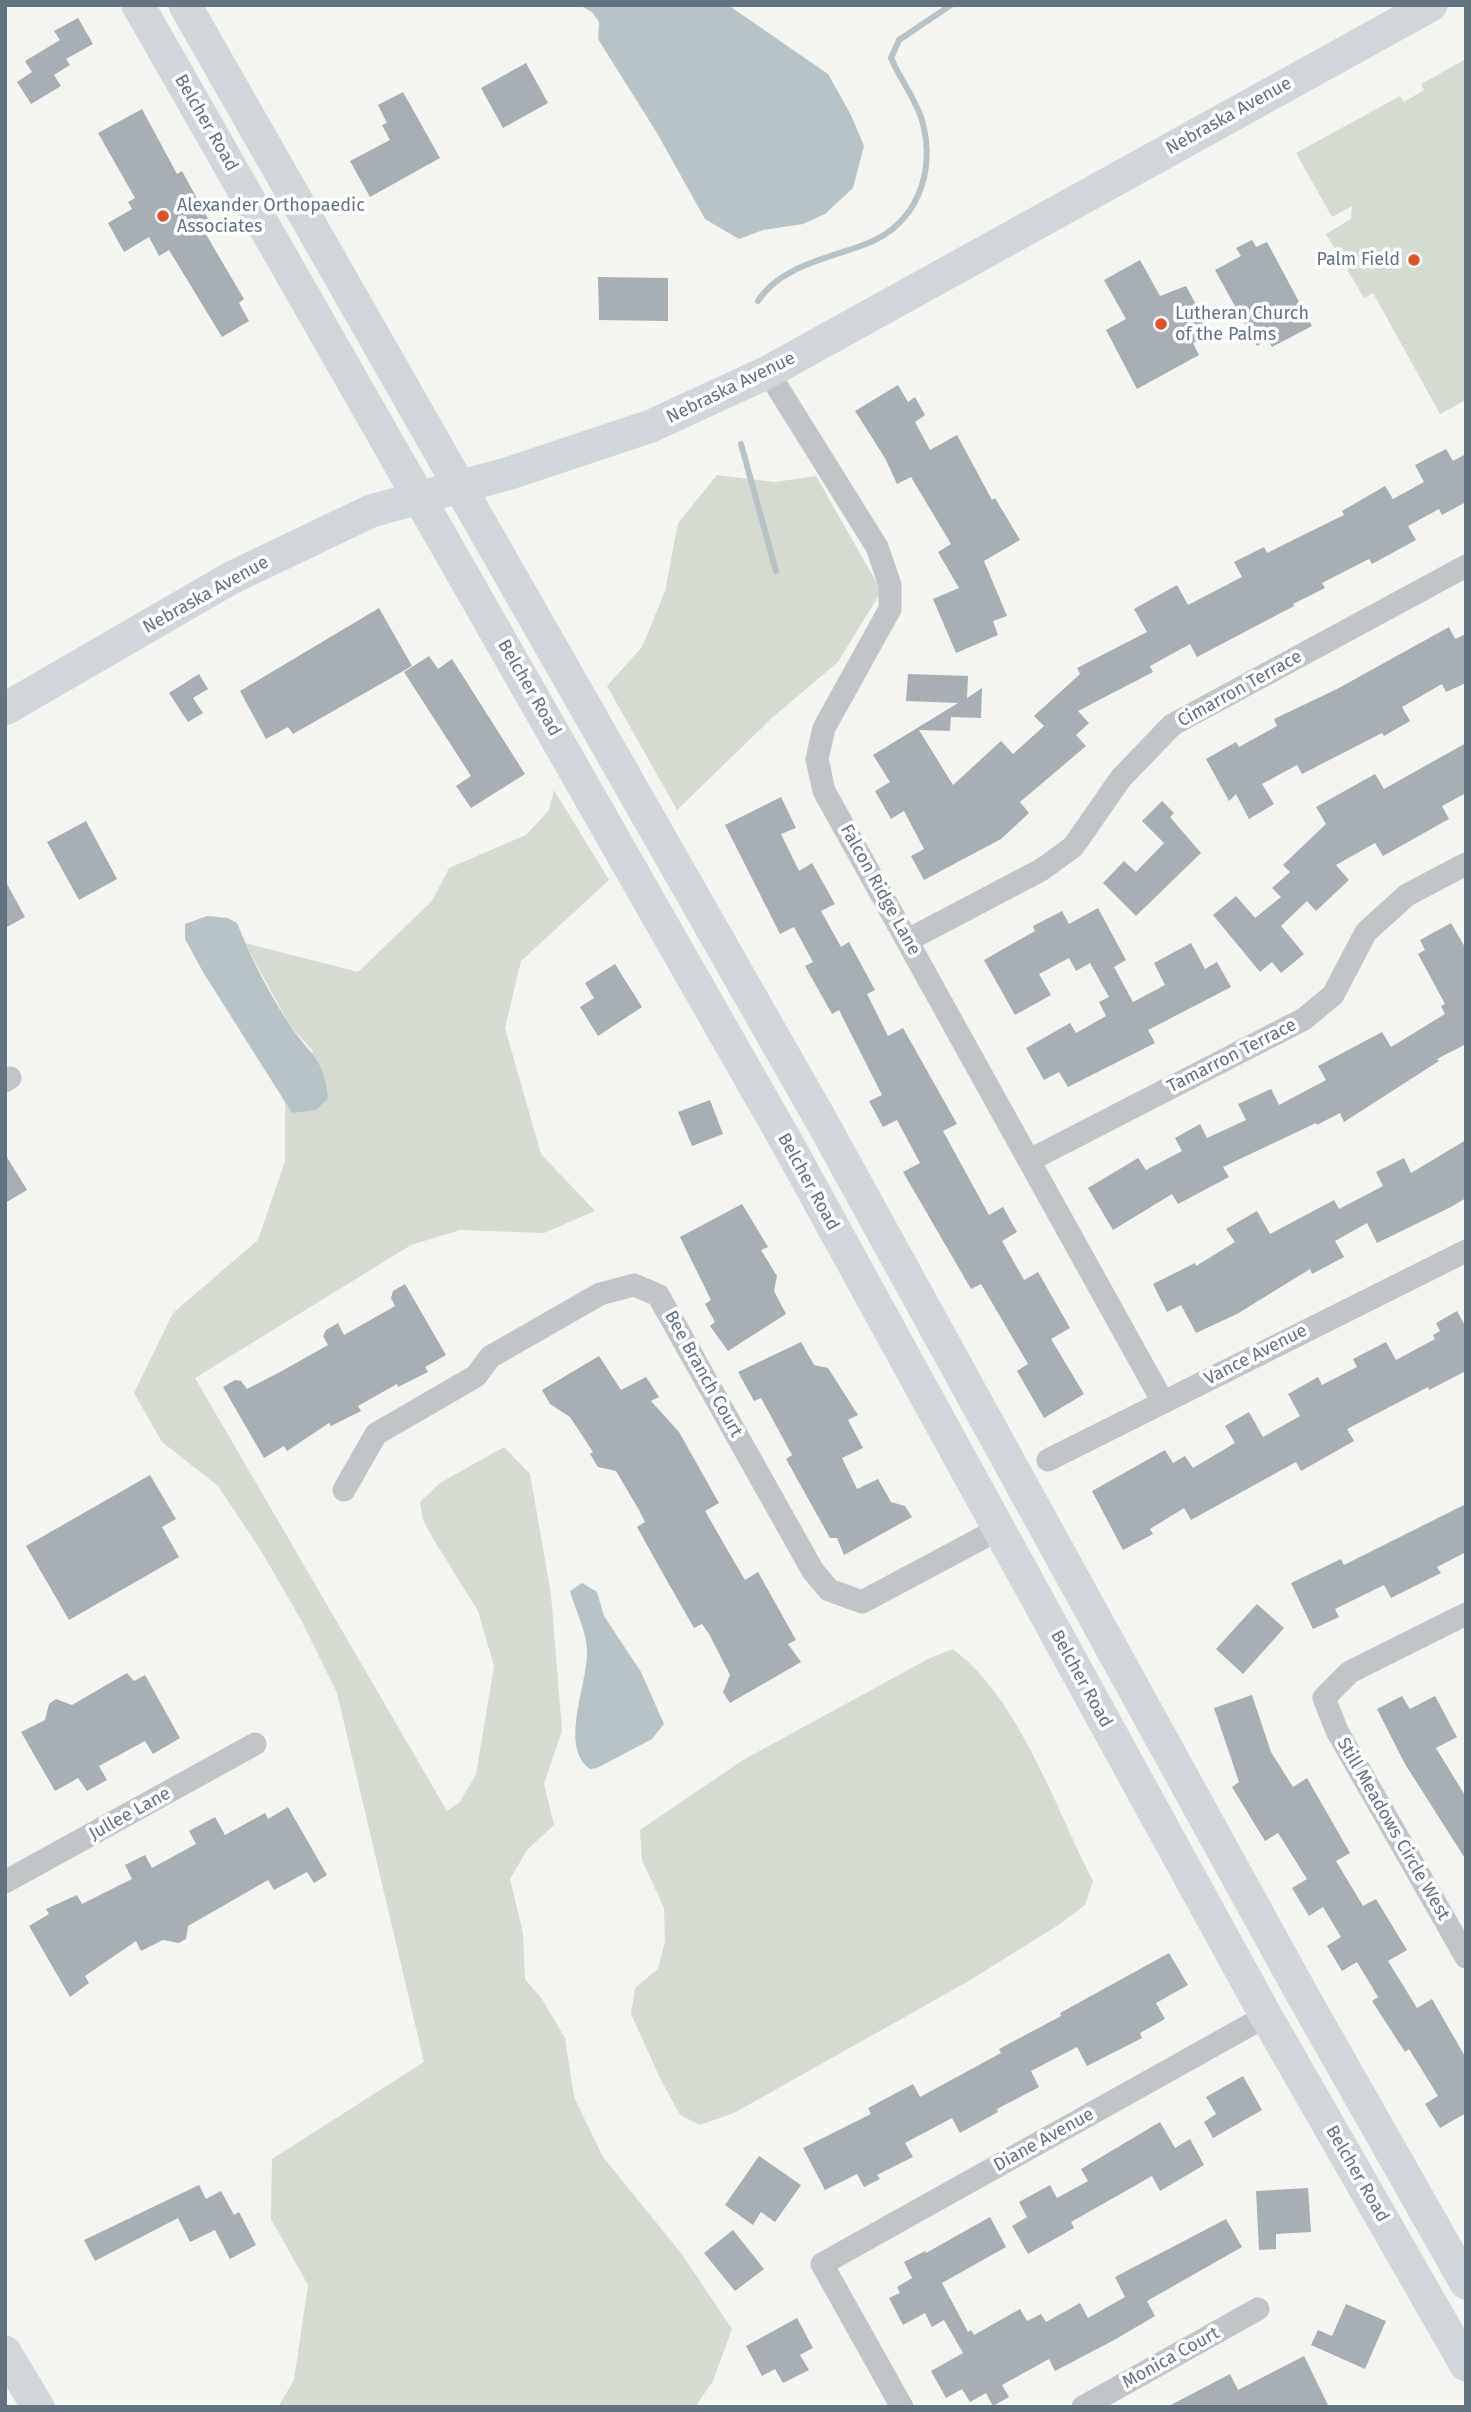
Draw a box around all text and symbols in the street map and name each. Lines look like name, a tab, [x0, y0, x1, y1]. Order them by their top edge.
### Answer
street label: Belcher Road	[170, 71, 242, 175]
street label: Nebraska Avenue	[1162, 73, 1296, 159]
place label: Alexander Orthopaedic Associates	[177, 195, 365, 238]
marker: Alexander Orthopaedic Associates	[155, 208, 171, 224]
place label: Palm Field	[1316, 249, 1400, 271]
marker: Palm Field	[1406, 252, 1422, 268]
place label: Lutheran Church of the Palms	[1175, 303, 1309, 346]
marker: Lutheran Church of the Palms	[1153, 316, 1169, 332]
street label: Nebraska Avenue	[663, 348, 799, 428]
street label: Nebraska Avenue	[139, 552, 273, 638]
street label: Belcher Road	[493, 636, 565, 740]
street label: Cimarron Terrace	[1174, 646, 1306, 732]
street label: Falcon Ridge Lane	[835, 821, 925, 959]
street label: Tamarron Terrace	[1164, 1014, 1300, 1098]
street label: Belcher Road	[772, 1129, 844, 1235]
street label: Bee Branch Court	[659, 1307, 747, 1441]
street label: Vance Avenue	[1201, 1320, 1311, 1390]
street label: Belcher Road	[1045, 1626, 1117, 1732]
street label: Still Meadows Circle West	[1332, 1734, 1454, 1924]
street label: Jullee Lane	[86, 1783, 174, 1845]
street label: Diane Avenue	[990, 2104, 1098, 2176]
street label: Belcher Road	[1321, 2122, 1393, 2226]
street label: Monica Court	[1119, 2323, 1223, 2393]

